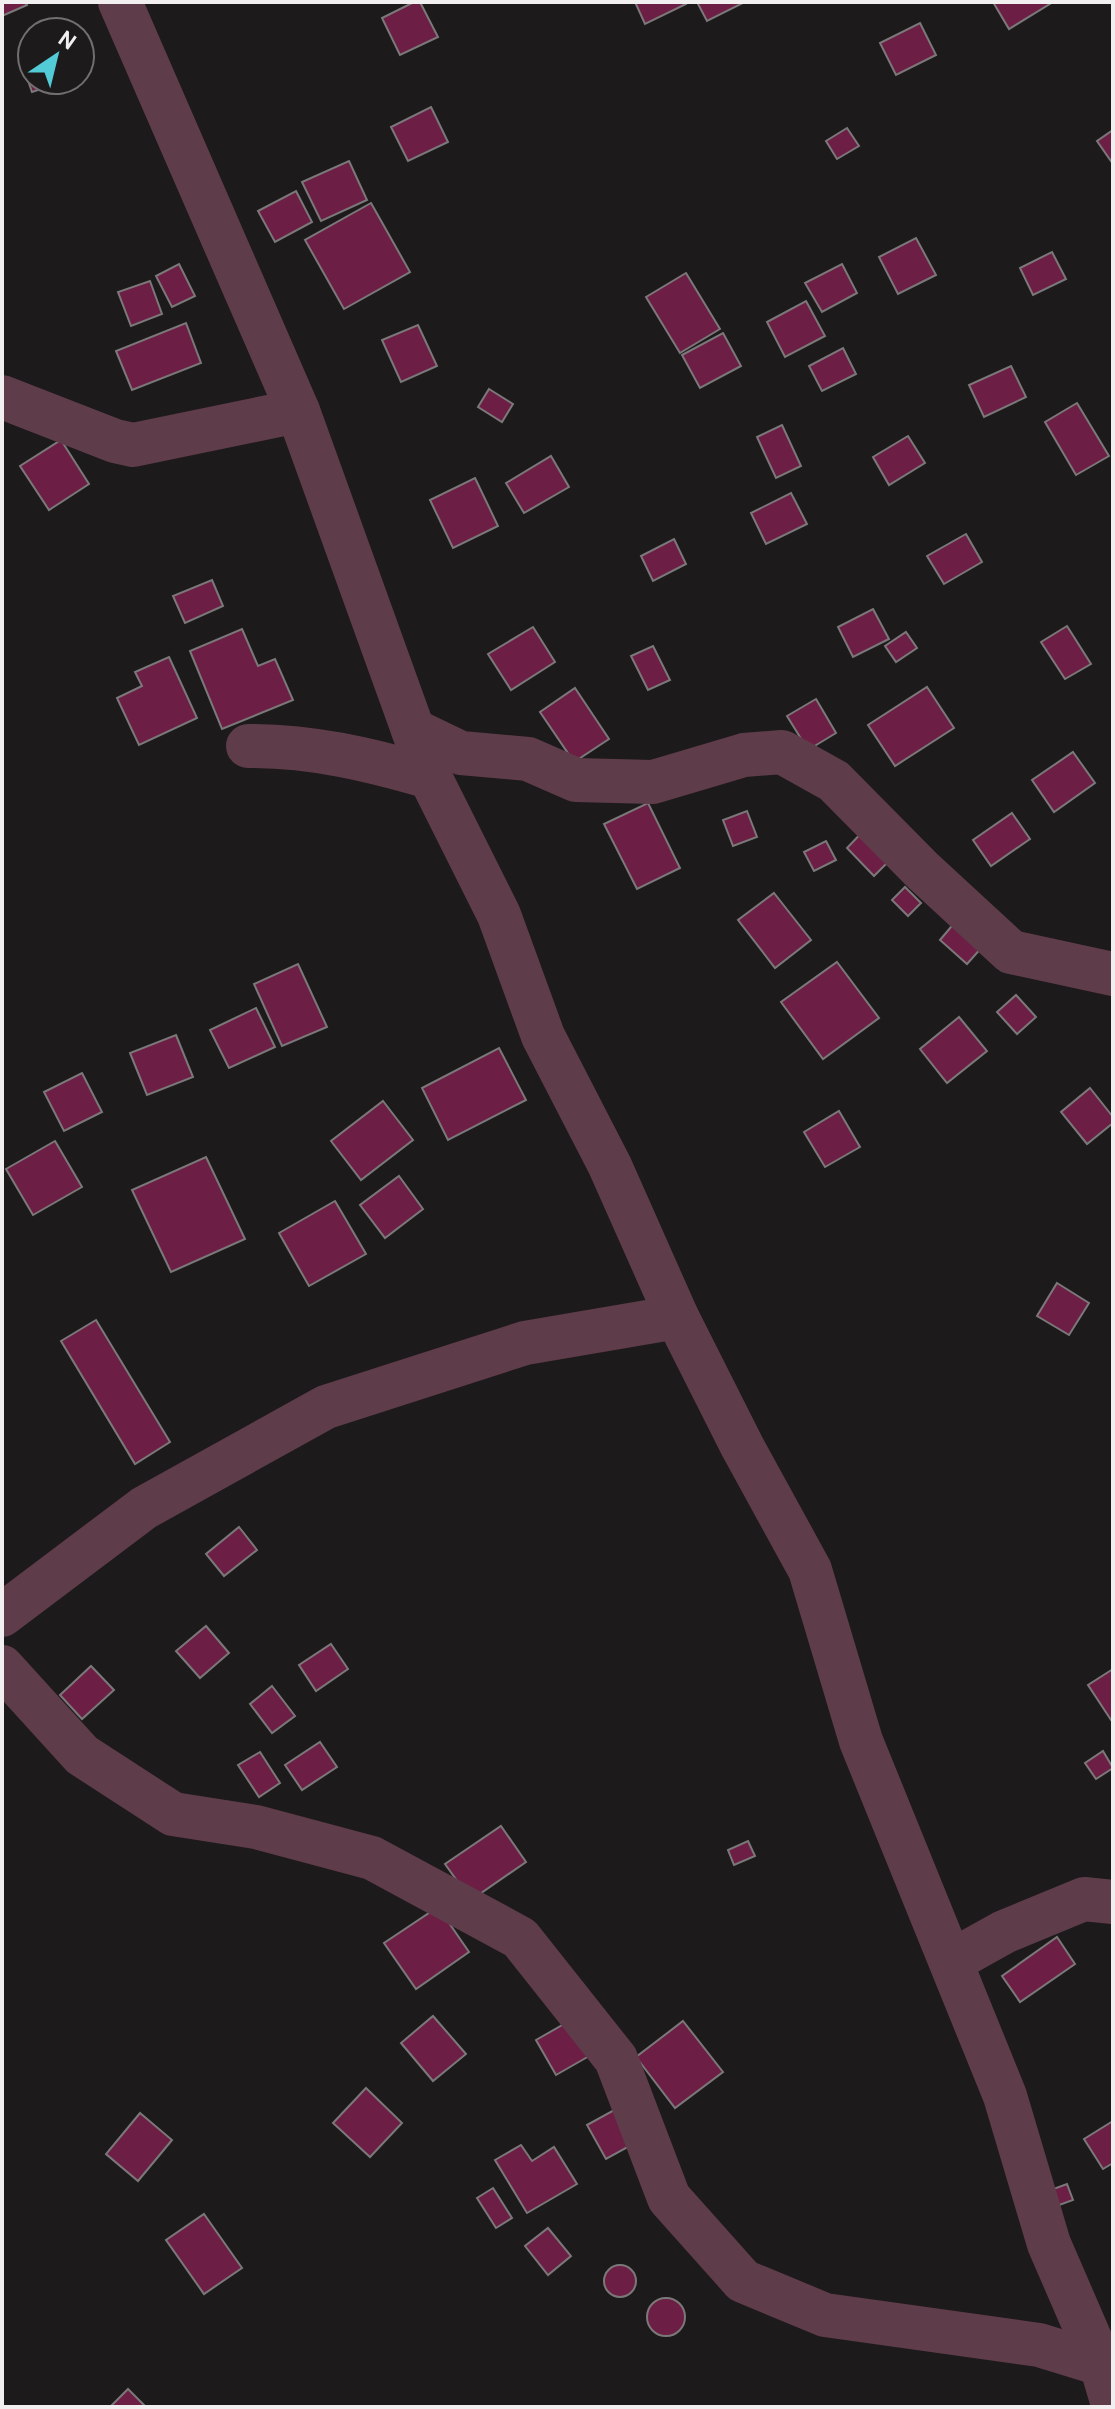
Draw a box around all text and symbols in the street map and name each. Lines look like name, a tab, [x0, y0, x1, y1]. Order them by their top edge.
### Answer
north arrow	[16, 16, 96, 96]
text: N	[52, 26, 80, 57]

